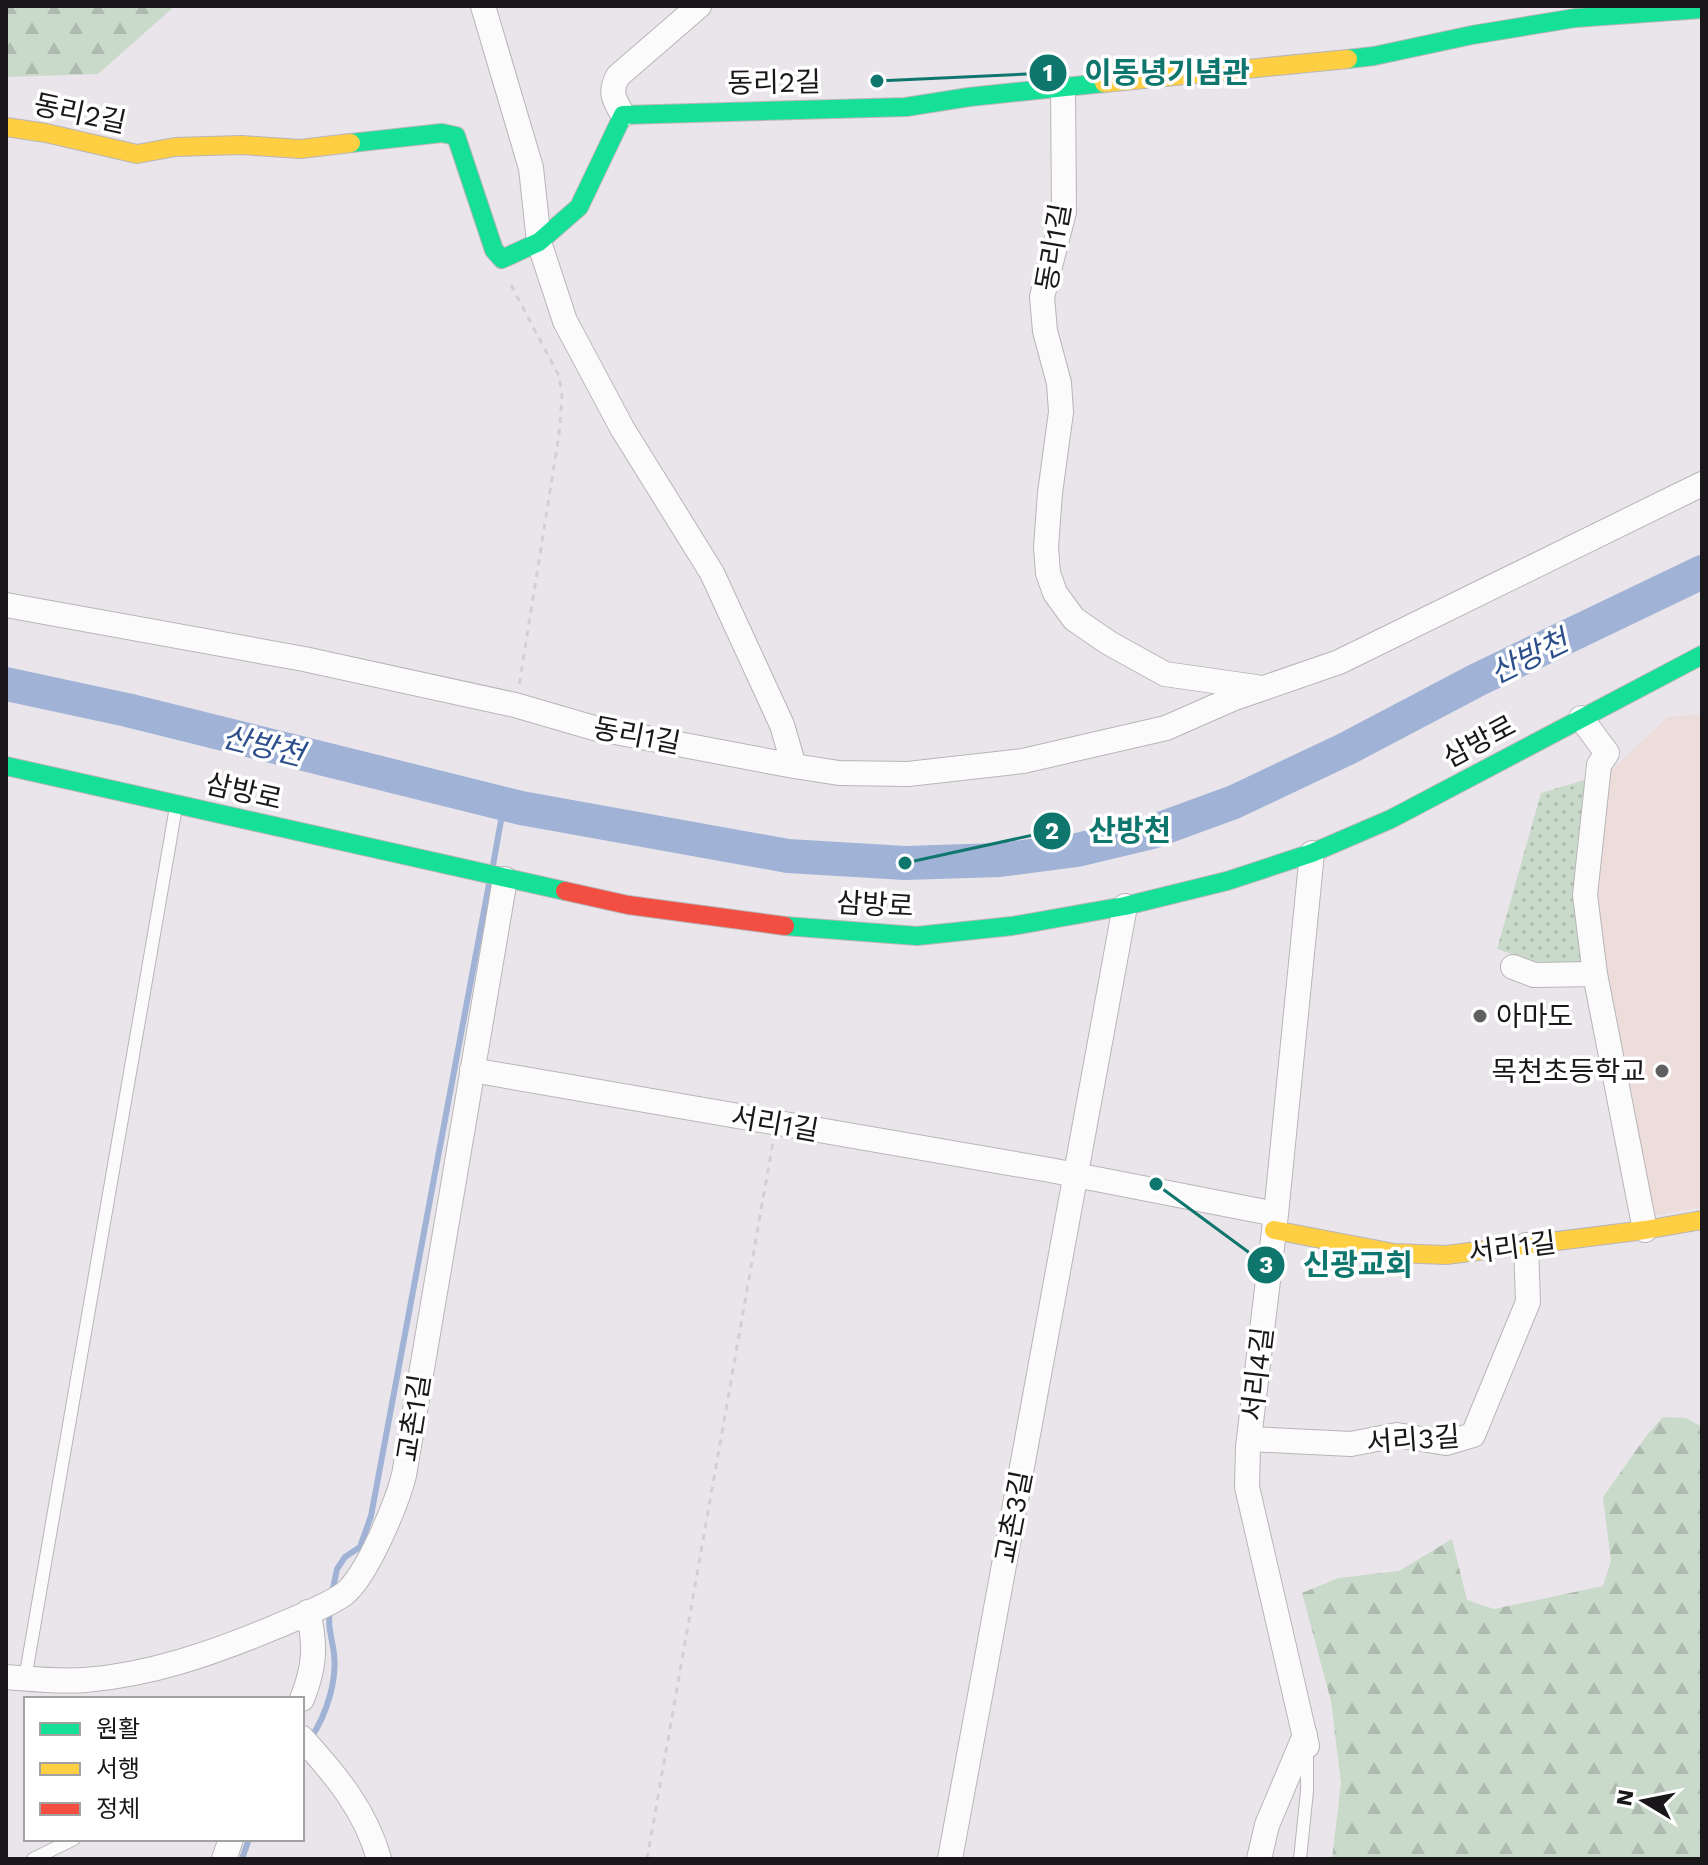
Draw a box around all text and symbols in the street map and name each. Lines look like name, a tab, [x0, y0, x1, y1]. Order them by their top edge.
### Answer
callout: 이동녕기념관	[1028, 46, 1266, 100]
text: 이동녕기념관	[1084, 55, 1250, 90]
text: 1	[1043, 59, 1053, 87]
street label: 동리2길	[727, 65, 821, 100]
street label: 동리2길	[31, 88, 129, 139]
street label: 동리1길	[1030, 201, 1077, 293]
water label: 산방천	[1484, 621, 1577, 690]
street label: 삼방로	[1437, 709, 1521, 774]
street label: 동리1길	[590, 711, 683, 760]
water label: 산방천	[219, 719, 311, 773]
street label: 삼방로	[203, 767, 285, 816]
callout: 산방천	[1032, 804, 1187, 858]
text: 산방천	[1089, 813, 1171, 848]
text: 2	[1045, 817, 1059, 845]
street label: 삼방로	[836, 886, 914, 923]
place label: 아마도	[1496, 1000, 1573, 1033]
marker: 아마도	[1471, 1007, 1489, 1025]
place label: 목천초등학교	[1491, 1055, 1646, 1088]
marker: 목천초등학교	[1653, 1062, 1671, 1080]
street label: 서리1길	[729, 1100, 821, 1147]
street label: 서리1길	[1466, 1226, 1558, 1269]
callout: 신광교회	[1246, 1238, 1429, 1292]
text: 신광교회	[1303, 1247, 1413, 1282]
text: 3	[1259, 1251, 1273, 1279]
street label: 서리4길	[1235, 1325, 1280, 1423]
street label: 교촌1길	[390, 1372, 437, 1464]
street label: 서리3길	[1365, 1420, 1461, 1459]
street label: 교촌3길	[988, 1468, 1039, 1566]
legend	[24, 1697, 304, 1841]
text: 원활	[96, 1715, 140, 1743]
text: 서행	[96, 1755, 140, 1783]
north arrow	[1604, 1761, 1684, 1841]
text: N	[1611, 1787, 1639, 1808]
text: 정체	[96, 1795, 140, 1823]

